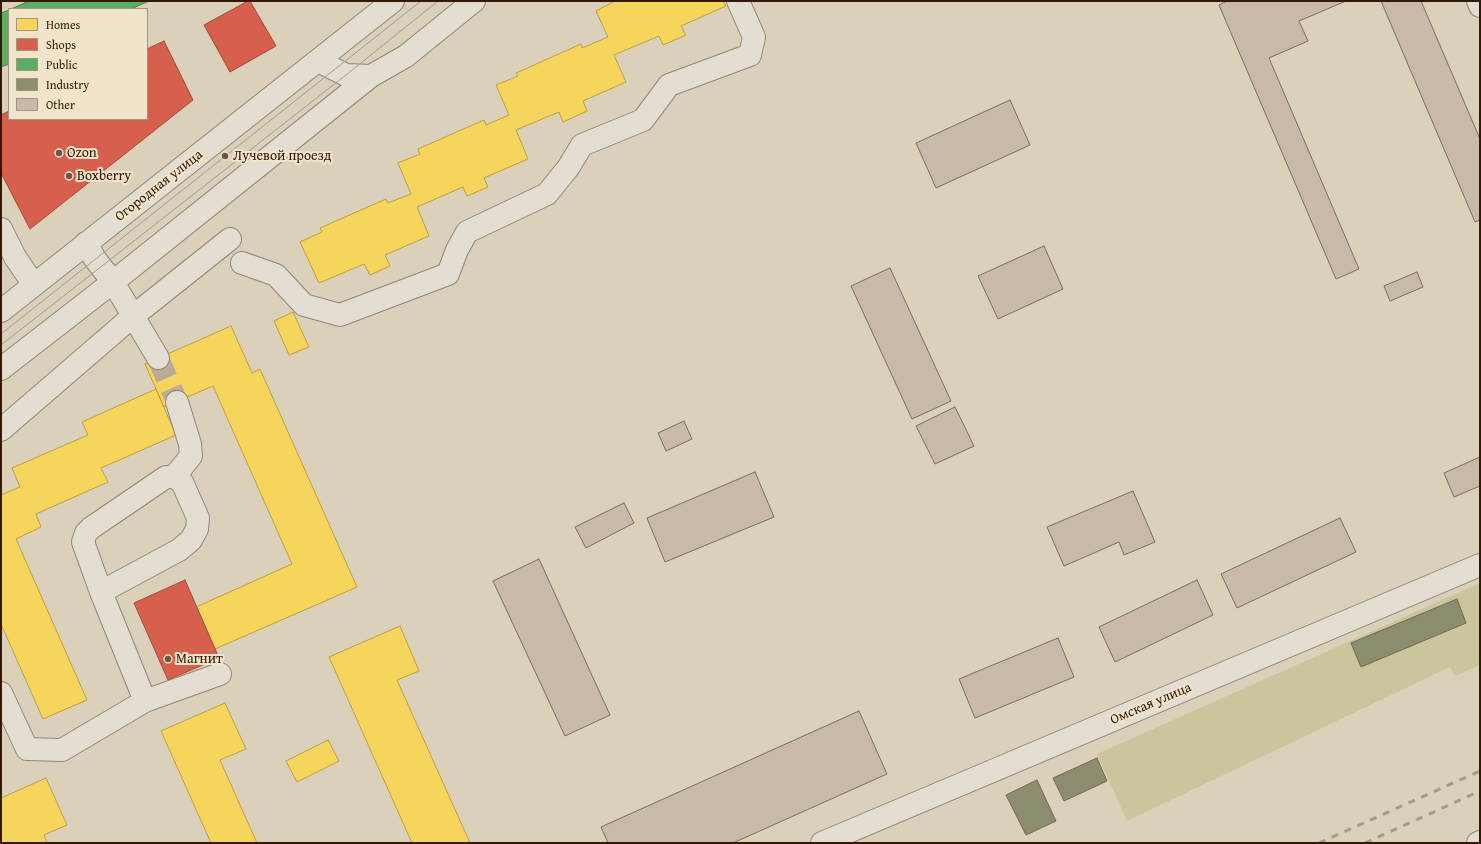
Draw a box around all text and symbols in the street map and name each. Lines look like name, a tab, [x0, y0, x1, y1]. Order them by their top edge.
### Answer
legend	[8, 8, 148, 120]
text: Homes	[46, 16, 80, 33]
text: Shops	[46, 36, 76, 53]
text: Public	[46, 56, 77, 73]
text: Industry	[46, 76, 89, 93]
text: Other	[46, 96, 75, 113]
place label: Ozon	[67, 145, 97, 161]
street label: Огородная улица	[112, 147, 206, 225]
marker: Ozon	[54, 148, 64, 158]
place label: Лучевой проезд	[233, 148, 331, 164]
marker: Лучевой проезд	[220, 151, 230, 161]
place label: Boxberry	[77, 168, 131, 184]
marker: Boxberry	[64, 171, 74, 181]
place label: Магнит	[176, 651, 223, 667]
marker: Магнит	[163, 654, 173, 664]
street label: Омская улица	[1108, 679, 1194, 729]

